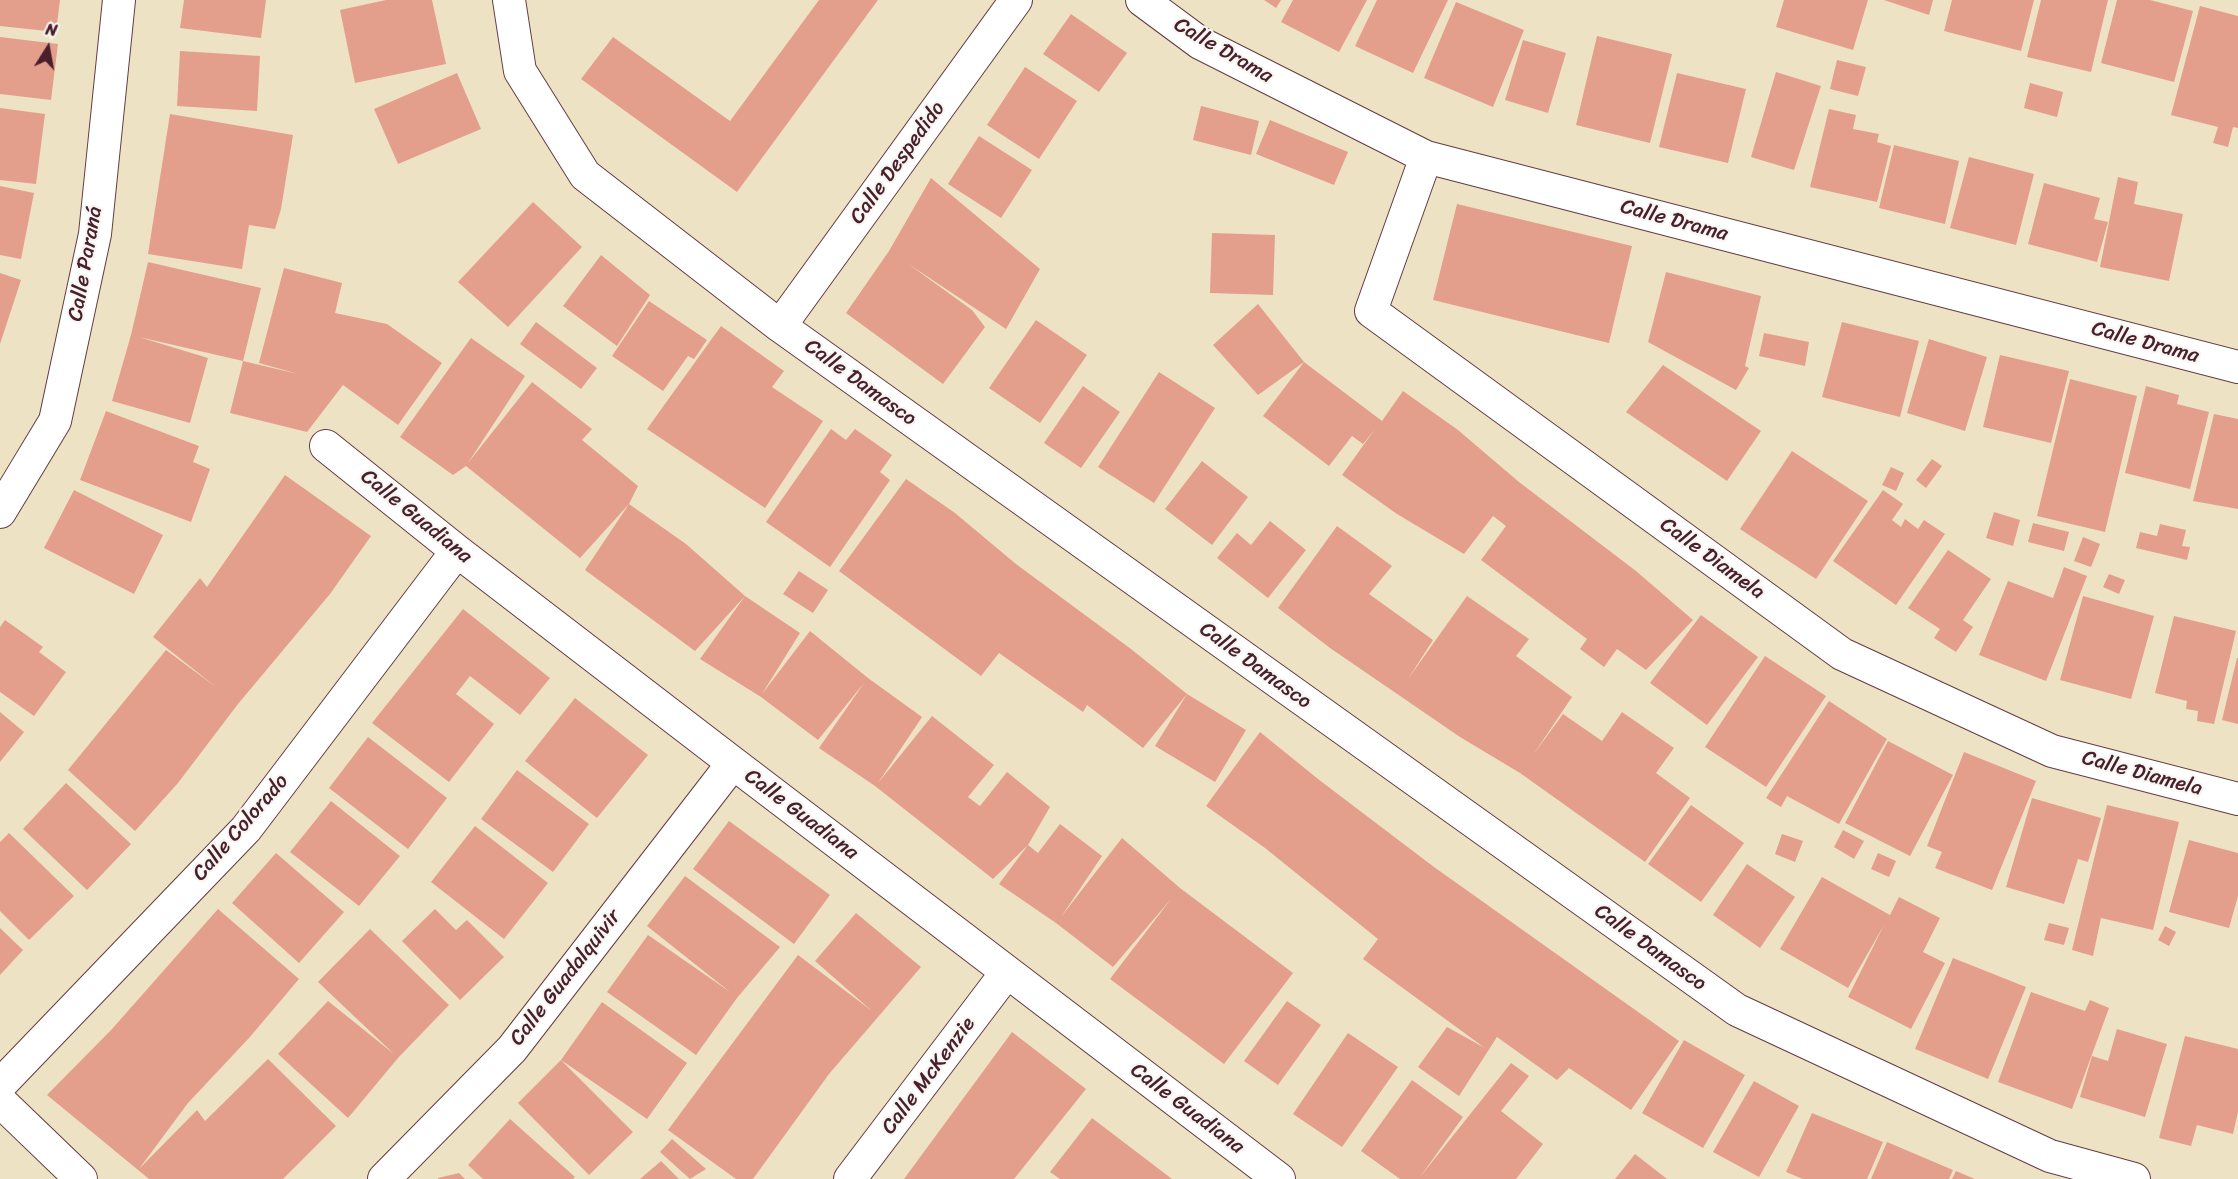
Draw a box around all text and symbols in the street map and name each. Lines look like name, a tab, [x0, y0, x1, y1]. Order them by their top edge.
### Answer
street label: Calle Drama	[1169, 13, 1277, 89]
text: N	[43, 15, 60, 45]
north arrow	[18, 18, 78, 78]
street label: Calle Despedido	[845, 97, 951, 229]
street label: Calle Drama	[1617, 195, 1731, 247]
street label: Calle Paraná	[64, 205, 108, 323]
street label: Calle Drama	[2088, 317, 2202, 369]
street label: Calle Damasco	[799, 334, 921, 432]
street label: Calle Guadiana	[355, 464, 477, 570]
street label: Calle Diamela	[1655, 512, 1769, 606]
street label: Calle Damasco	[1194, 617, 1316, 715]
street label: Calle Diamela	[2079, 746, 2205, 802]
street label: Calle Guadiana	[739, 764, 863, 866]
street label: Calle Colorado	[188, 769, 294, 887]
street label: Calle Damasco	[1589, 899, 1711, 997]
street label: Calle Guadalquivir	[505, 905, 627, 1051]
street label: Calle McKenzie	[877, 1012, 981, 1140]
street label: Calle Guadiana	[1125, 1058, 1249, 1160]

